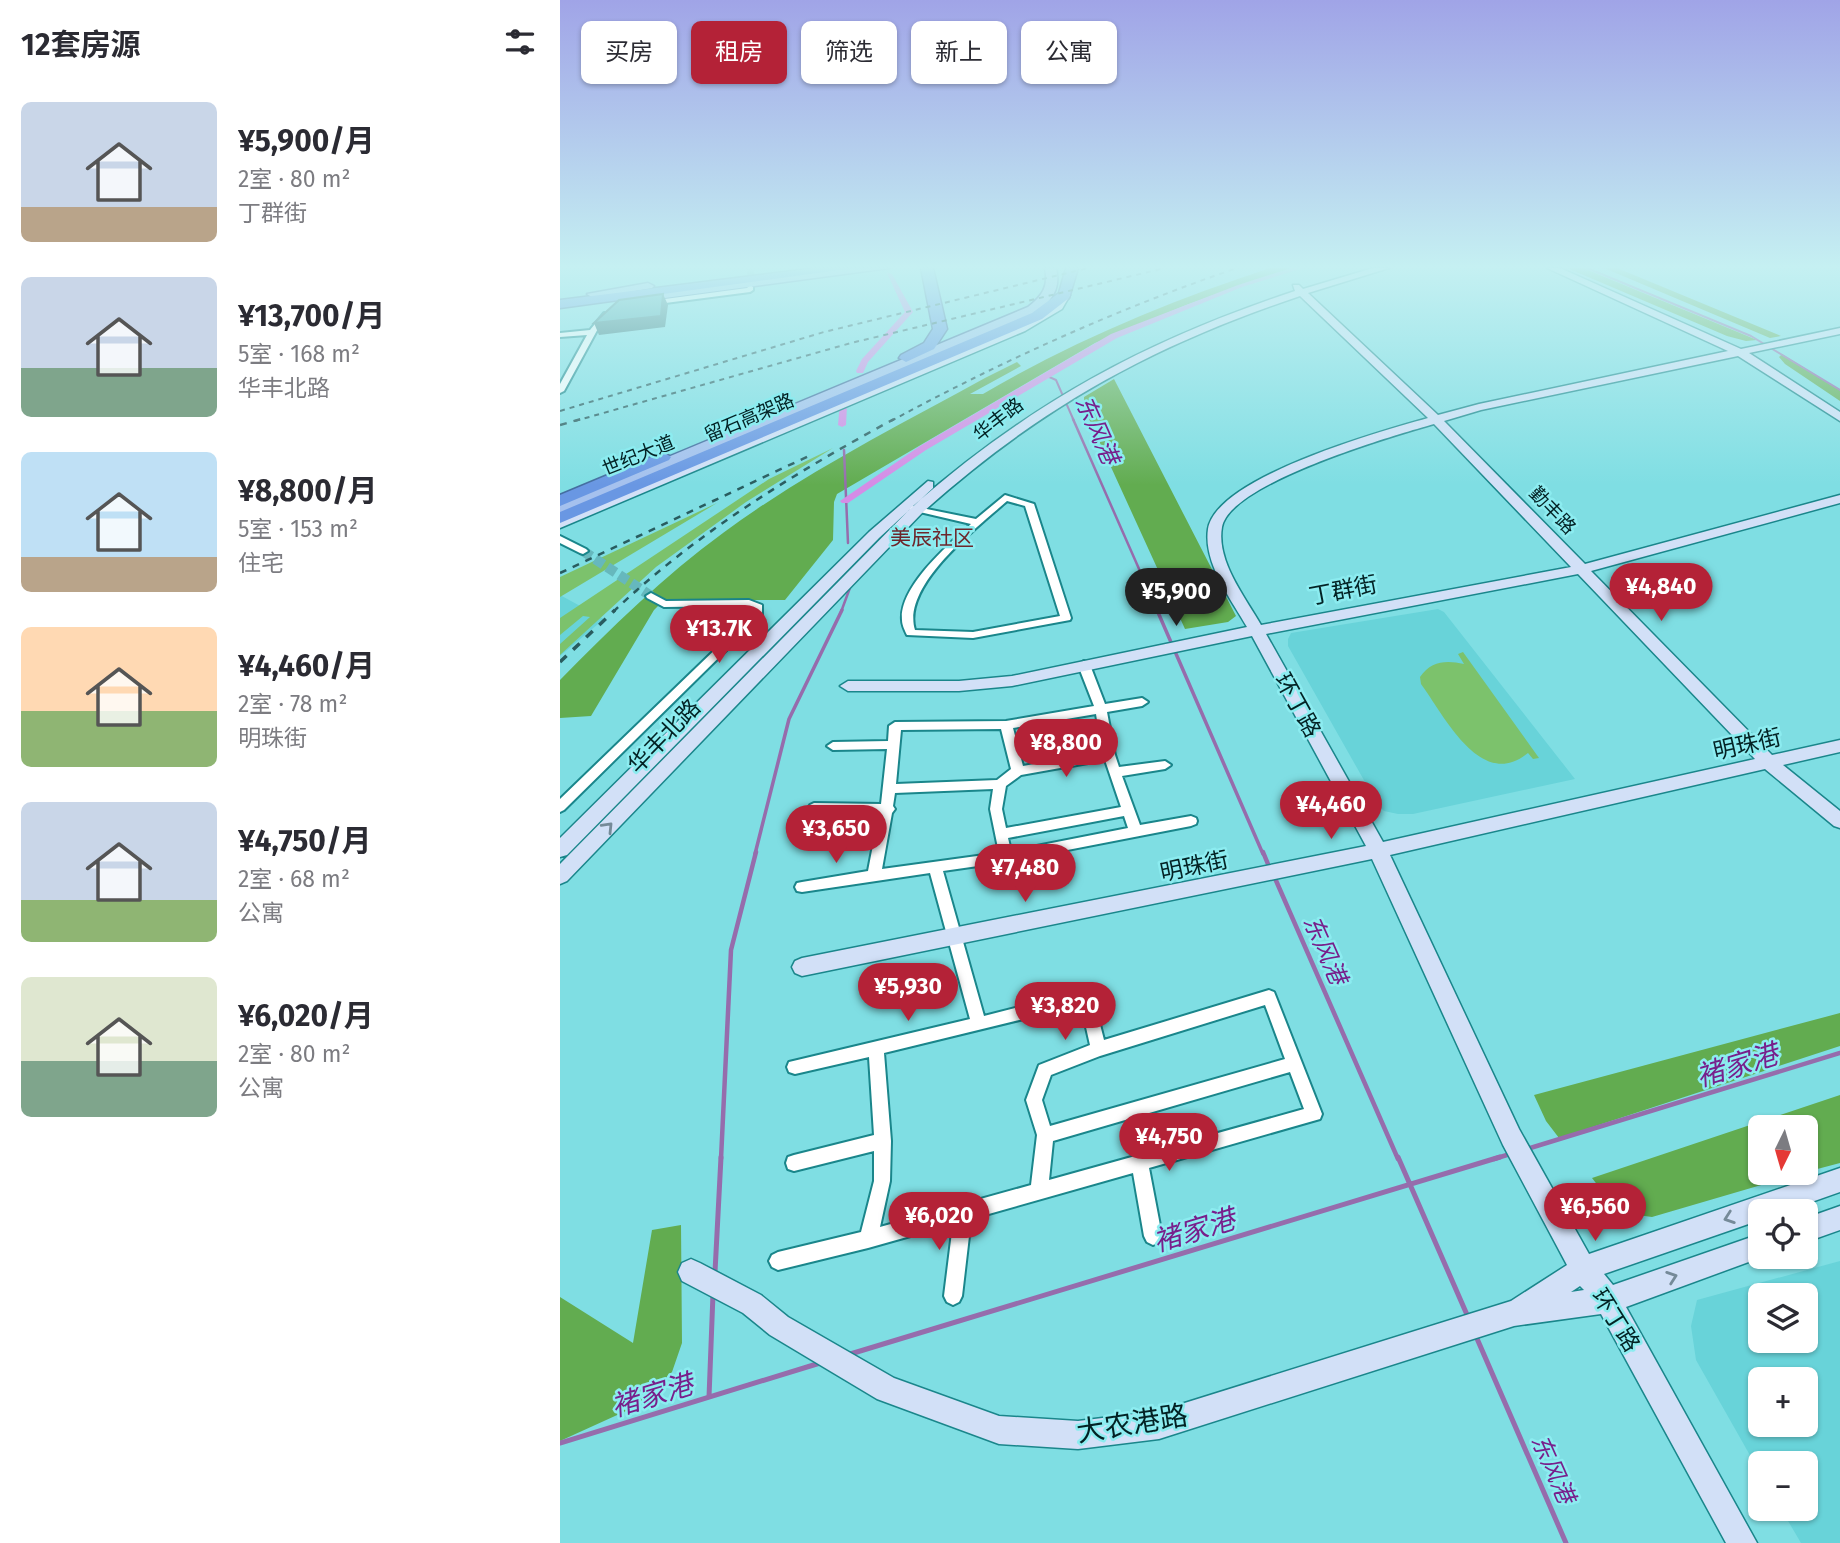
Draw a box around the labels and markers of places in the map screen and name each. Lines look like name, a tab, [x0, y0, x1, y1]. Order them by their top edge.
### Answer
pin: ¥4,840	[1604, 564, 1718, 623]
pin: ¥5,900	[1119, 568, 1233, 628]
pin: ¥13.7K	[662, 606, 776, 665]
pin: ¥8,800	[1009, 720, 1123, 779]
pin: ¥4,460	[1274, 782, 1388, 841]
pin: ¥3,650	[779, 806, 893, 865]
pin: ¥7,480	[968, 844, 1082, 904]
pin: ¥5,930	[851, 964, 965, 1023]
pin: ¥3,820	[1008, 982, 1122, 1042]
pin: ¥4,750	[1112, 1114, 1226, 1173]
pin: ¥6,560	[1538, 1184, 1652, 1243]
pin: ¥6,020	[882, 1192, 996, 1252]

